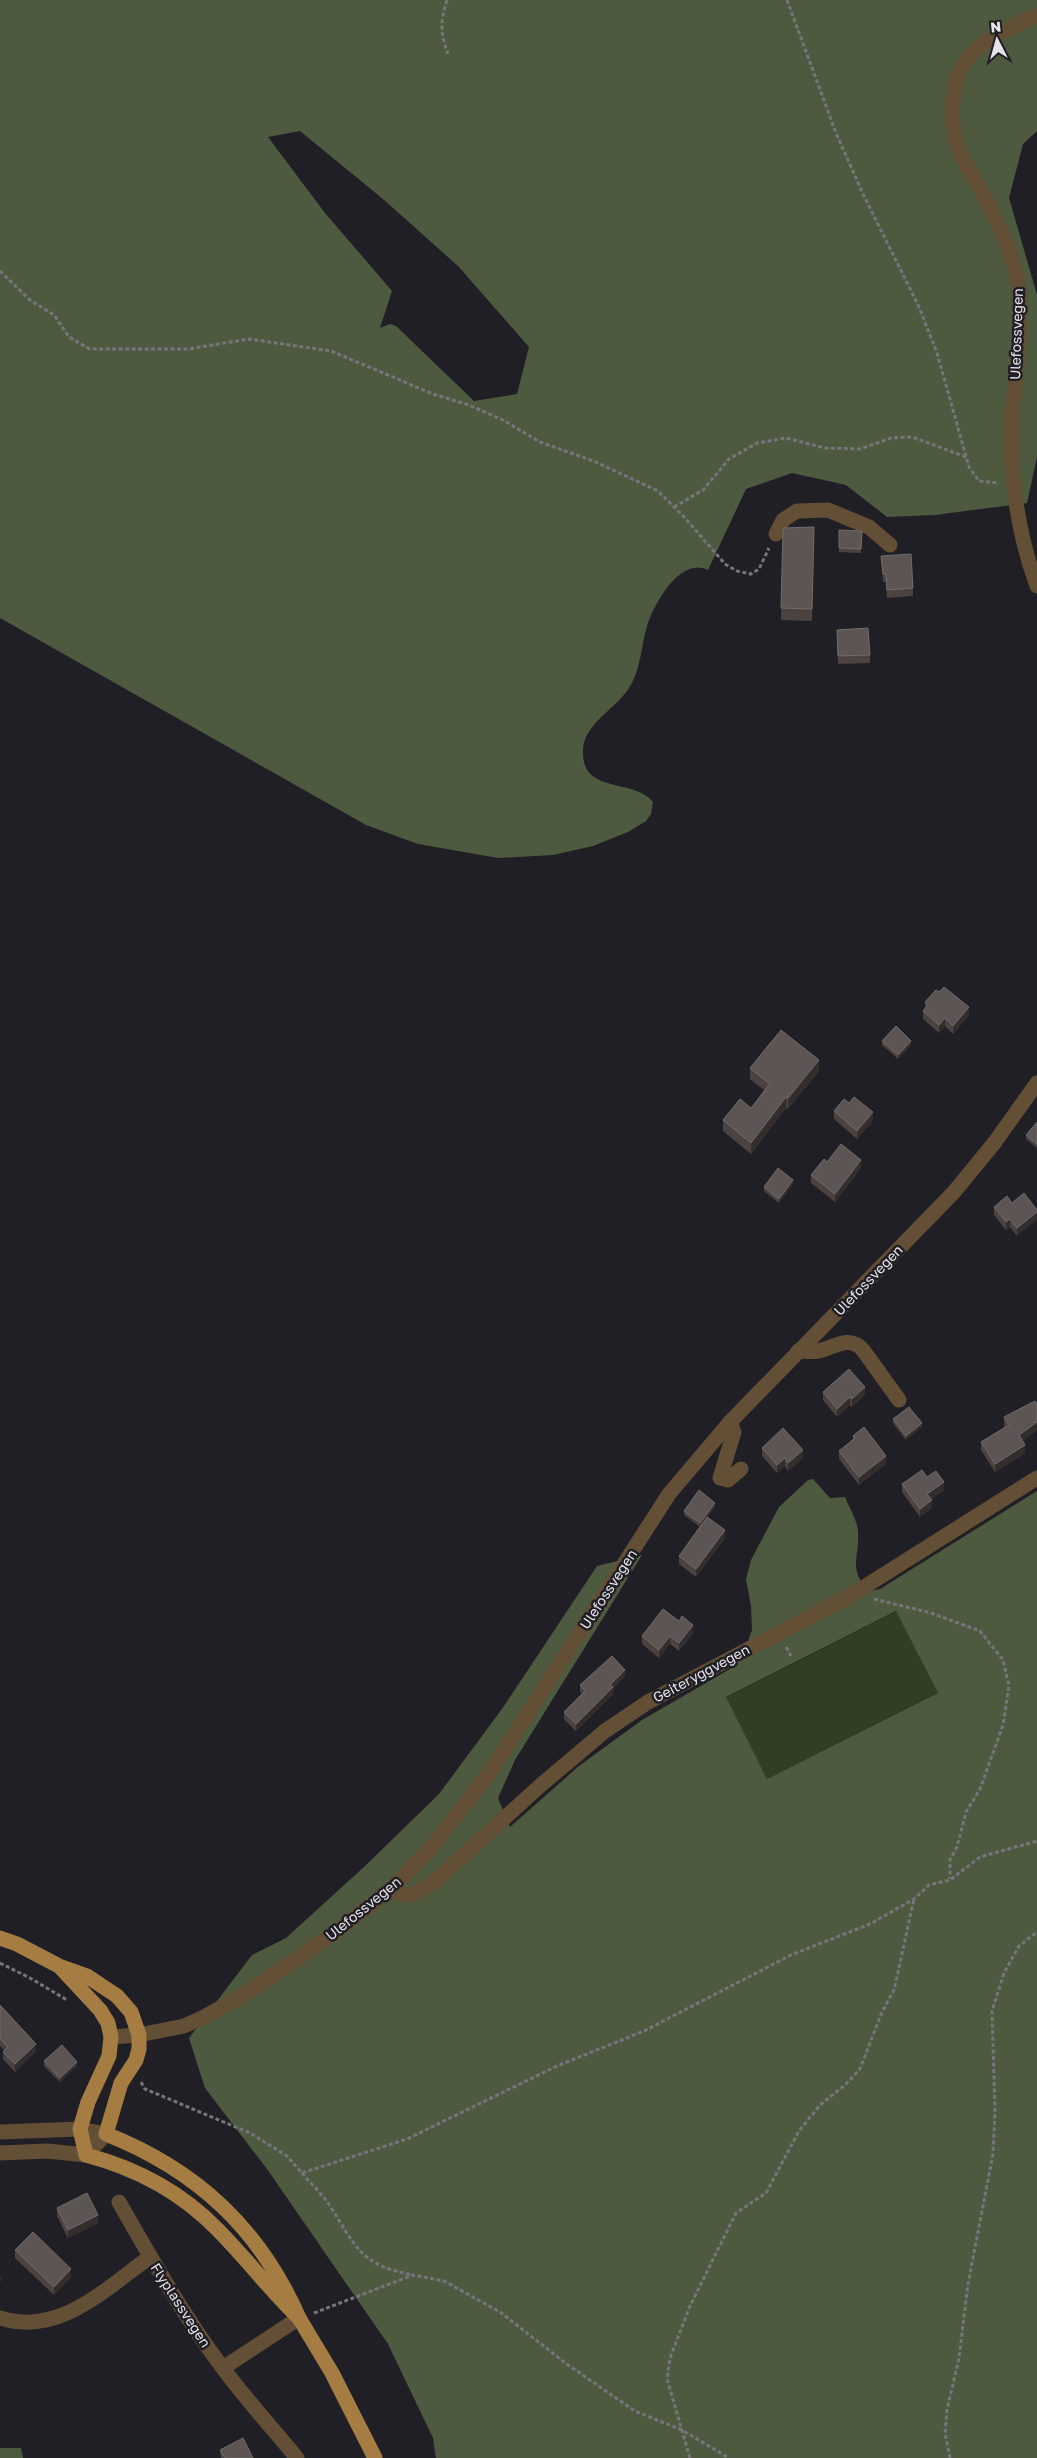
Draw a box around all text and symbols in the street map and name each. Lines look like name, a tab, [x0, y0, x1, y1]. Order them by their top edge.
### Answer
north arrow	[972, 15, 1022, 65]
text: N	[989, 18, 1002, 36]
street label: Ulefossvegen	[1006, 288, 1026, 380]
street label: Ulefossvegen	[830, 1241, 906, 1319]
street label: Ulefossvegen	[576, 1546, 640, 1632]
street label: Geiteryggvegen	[650, 1640, 752, 1706]
street label: Ulefossvegen	[322, 1873, 404, 1943]
street label: Flyplassvegen	[147, 2260, 215, 2350]

